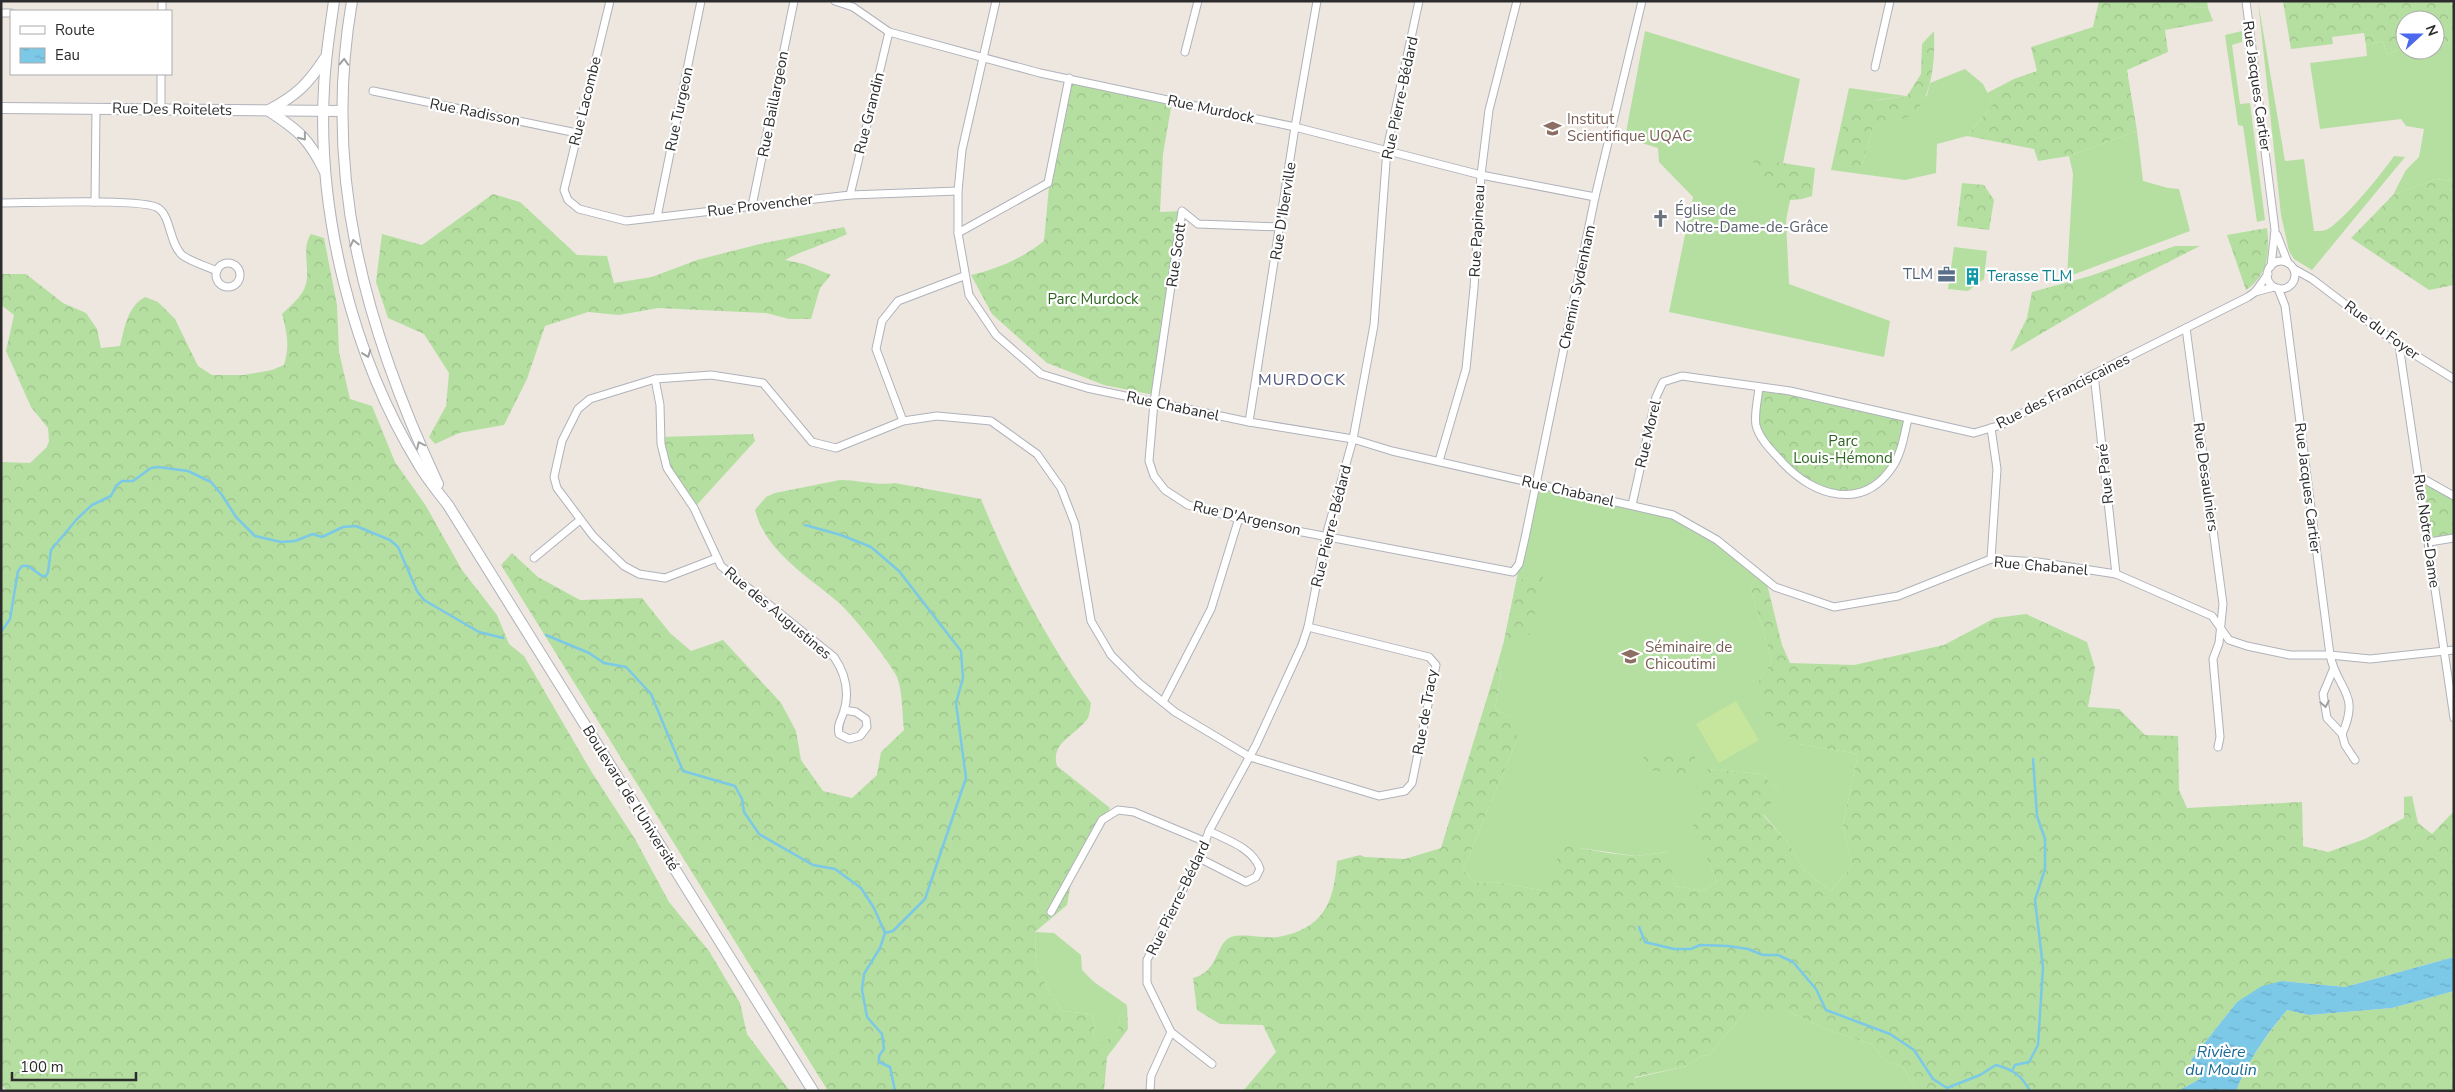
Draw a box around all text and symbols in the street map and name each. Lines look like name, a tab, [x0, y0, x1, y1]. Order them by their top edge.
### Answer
legend	[10, 10, 172, 75]
north arrow	[2395, 10, 2445, 60]
street label: Rue Jacques Cartier	[2238, 19, 2276, 153]
text: Route	[55, 20, 95, 40]
text: N	[2421, 22, 2442, 39]
street label: Rue Pierre-Bédard	[1377, 35, 1423, 161]
text: Eau	[55, 45, 80, 65]
street label: Rue Baillargeon	[753, 49, 793, 159]
street label: Rue Lacombe	[564, 54, 606, 148]
one-way arrow	[339, 58, 350, 66]
street label: Rue Turgeon	[660, 65, 698, 153]
street label: Rue Grandin	[849, 70, 889, 156]
street label: Rue Murdock	[1166, 90, 1257, 128]
street label: Rue Radisson	[428, 93, 522, 131]
street label: Rue Des Roitelets	[112, 98, 232, 120]
place label: Institut Scientifique UQAC	[1567, 109, 1692, 146]
school or university icon: Institut Scientifique UQAC	[1543, 118, 1563, 138]
one-way arrow	[298, 131, 307, 140]
street label: Rue D'Iberville	[1265, 160, 1301, 262]
street label: Rue Papineau	[1465, 184, 1489, 278]
street label: Rue Provencher	[706, 189, 814, 221]
place label: Église de Notre-Dame-de-Grâce	[1675, 200, 1828, 237]
church icon: Église de Notre-Dame-de-Grâce	[1651, 209, 1671, 229]
street label: Rue Scott	[1162, 221, 1191, 289]
street label: Chemin Sydenham	[1554, 223, 1600, 351]
one-way arrow	[349, 239, 360, 248]
place label: TLM	[1903, 264, 1933, 284]
office icon: TLM	[1937, 264, 1957, 284]
building icon: Terasse TLM	[1963, 266, 1983, 286]
place label: Terasse TLM	[1987, 266, 2072, 286]
park label: Parc Murdock	[1047, 289, 1139, 309]
street label: Rue du Foyer	[2340, 296, 2424, 364]
one-way arrow	[361, 349, 371, 358]
street label: Rue des Franciscaines	[1993, 349, 2133, 433]
district label: MURDOCK	[1258, 369, 1346, 391]
street label: Rue Chabanel	[1125, 386, 1222, 426]
street label: Rue Morel	[1630, 398, 1666, 470]
street label: Rue Desaulniers	[2188, 421, 2224, 533]
street label: Rue Jacques Cartier	[2290, 421, 2326, 555]
park label: Parc Louis-Hémond	[1793, 431, 1893, 468]
one-way arrow	[415, 441, 426, 450]
street label: Rue Paré	[2092, 443, 2118, 505]
street label: Rue Pierre-Bédard	[1306, 463, 1356, 589]
street label: Rue Chabanel	[1520, 471, 1617, 511]
street label: Rue Notre-Dame	[2409, 473, 2445, 589]
street label: Rue D'Argenson	[1191, 496, 1303, 540]
street label: Rue Chabanel	[1993, 552, 2089, 580]
street label: Rue des Augustines	[720, 562, 836, 664]
place label: Séminaire de Chicoutimi	[1645, 637, 1732, 674]
school or university icon: Séminaire de Chicoutimi	[1621, 646, 1641, 666]
street label: Rue de Tracy	[1408, 667, 1442, 756]
one-way arrow	[2320, 700, 2330, 709]
street label: Boulevard de l'Université	[578, 721, 684, 875]
street label: Rue Pierre-Bédard	[1142, 837, 1214, 959]
water label: Rivière du Moulin	[2185, 1041, 2257, 1081]
scale bar	[12, 1050, 136, 1082]
text: 100 m	[20, 1057, 64, 1077]

